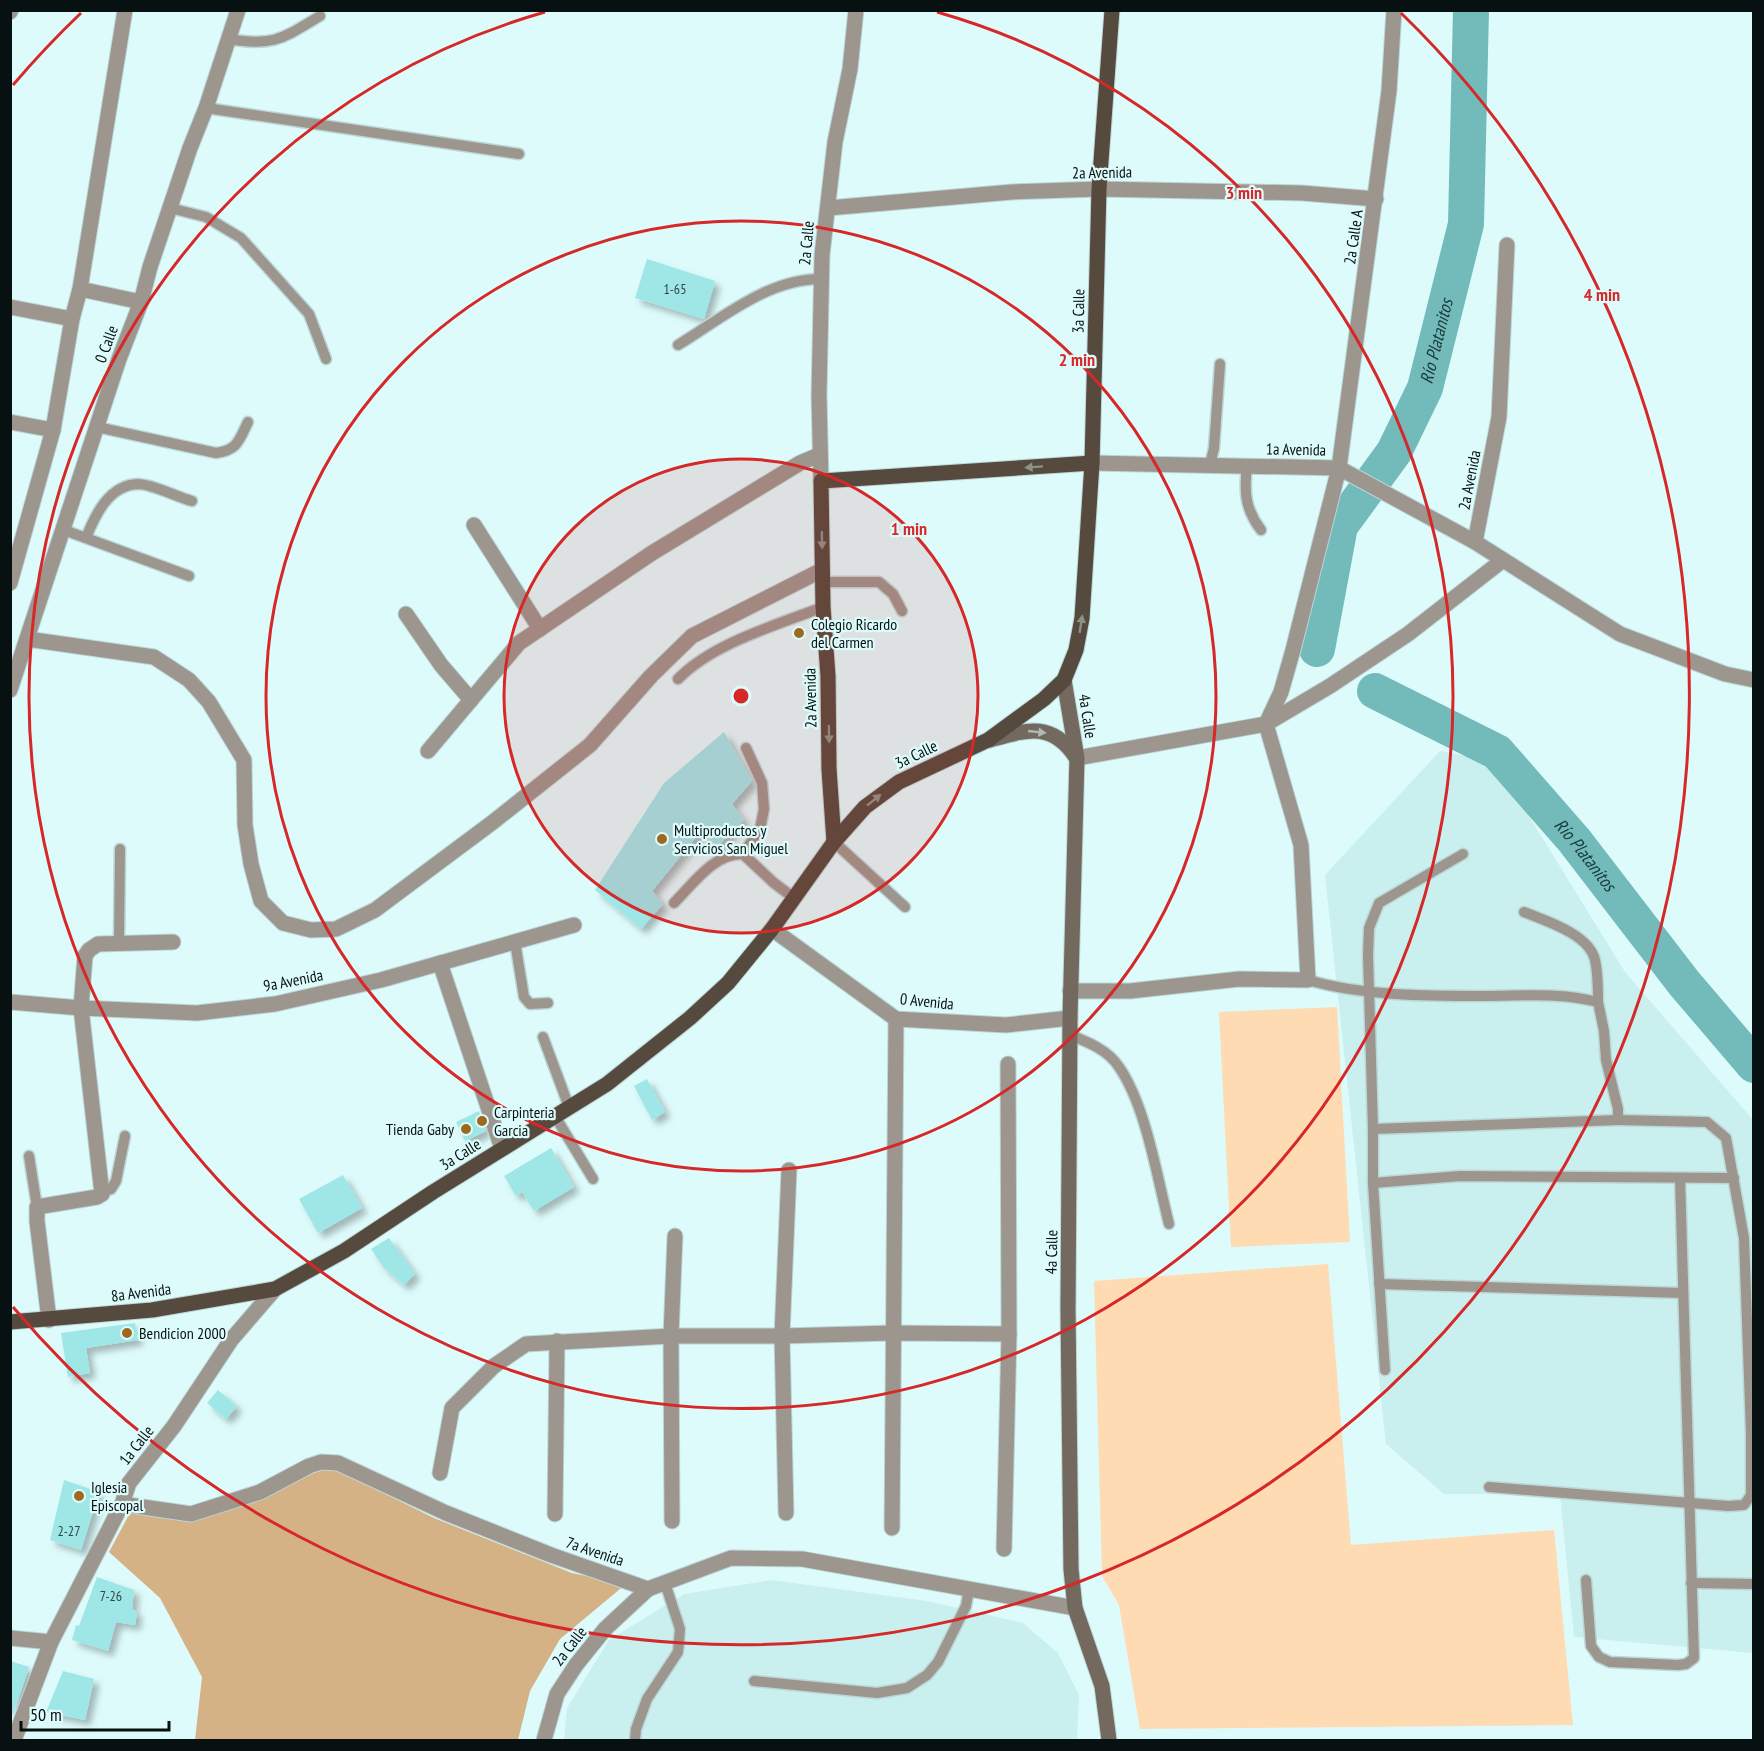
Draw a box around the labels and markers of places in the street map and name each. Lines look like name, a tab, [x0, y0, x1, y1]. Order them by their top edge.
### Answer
place label: Colegio Ricardo del Carmen	[811, 614, 897, 652]
marker: Colegio Ricardo del Carmen	[792, 626, 806, 640]
centre of rings	[731, 686, 751, 706]
place label: Multiproductos y Servicios San Miguel	[674, 820, 788, 858]
marker: Multiproductos y Servicios San Miguel	[655, 832, 669, 846]
place label: Carpinteria Garcia	[494, 1102, 555, 1140]
marker: Carpinteria Garcia	[475, 1114, 489, 1128]
place label: Tienda Gaby	[386, 1119, 454, 1139]
marker: Tienda Gaby	[459, 1122, 473, 1136]
place label: Bendicion 2000	[139, 1323, 226, 1343]
marker: Bendicion 2000	[120, 1326, 134, 1340]
place label: Iglesia Episcopal	[91, 1477, 143, 1515]
marker: Iglesia Episcopal	[72, 1489, 86, 1503]

